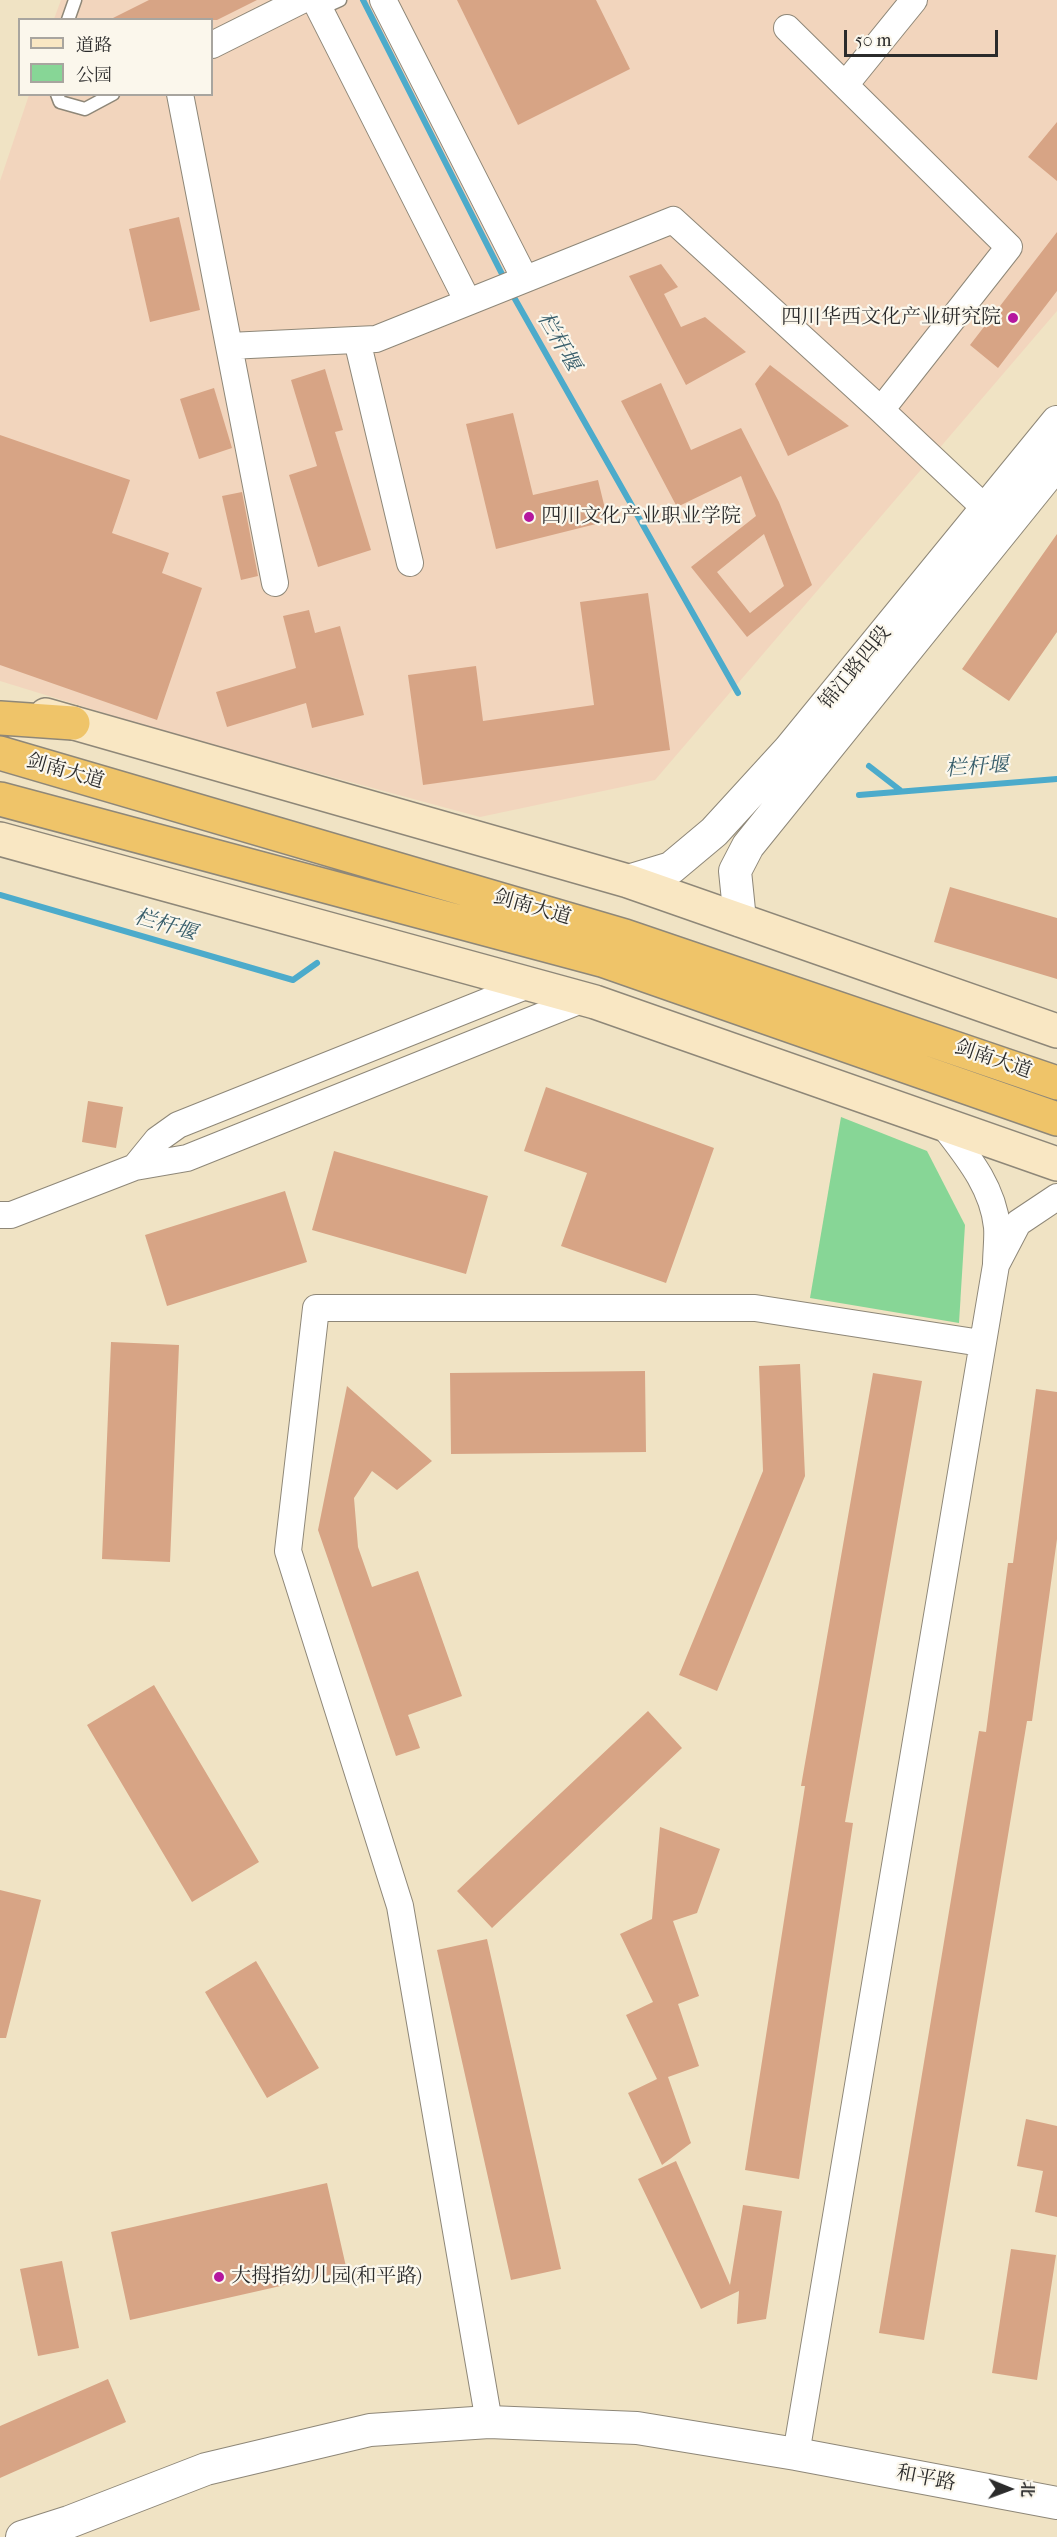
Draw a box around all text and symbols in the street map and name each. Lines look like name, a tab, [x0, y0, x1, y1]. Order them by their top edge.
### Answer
legend	[18, 18, 213, 96]
scale bar	[847, 18, 1002, 56]
text: 50 m	[855, 30, 891, 51]
text: 道路	[76, 35, 112, 56]
text: 公园	[76, 65, 112, 86]
place label: 四川华西文化产业研究院	[781, 306, 1001, 330]
water label: 栏杆堰	[531, 308, 585, 376]
marker: 四川华西文化产业研究院	[1006, 311, 1020, 325]
place label: 四川文化产业职业学院	[541, 505, 741, 529]
marker: 四川文化产业职业学院	[522, 510, 536, 524]
street label: 锦江路四段	[815, 622, 897, 714]
street label: 剑南大道	[23, 749, 107, 795]
water label: 栏杆堰	[945, 753, 1009, 783]
street label: 剑南大道	[490, 885, 574, 931]
water label: 栏杆堰	[131, 905, 199, 947]
street label: 剑南大道	[951, 1036, 1035, 1084]
place label: 大拇指幼儿园(和平路)	[231, 2265, 422, 2289]
marker: 大拇指幼儿园(和平路)	[212, 2270, 226, 2284]
north arrow	[979, 2459, 1039, 2519]
street label: 和平路	[894, 2461, 958, 2497]
text: 北	[1018, 2481, 1037, 2497]

